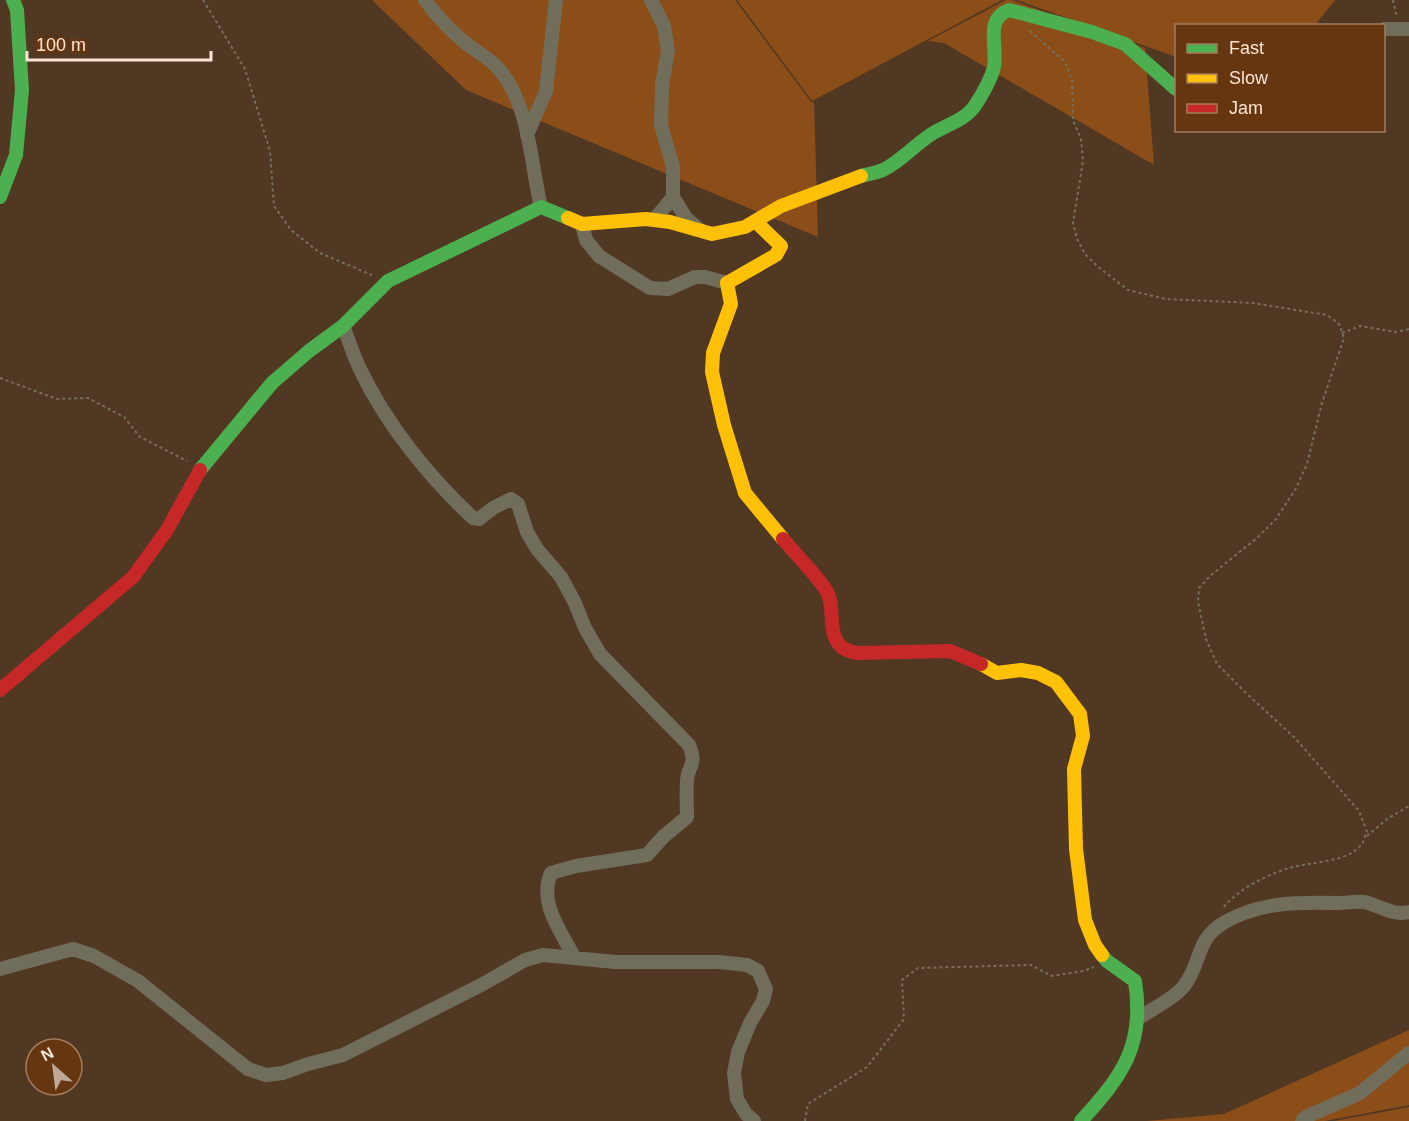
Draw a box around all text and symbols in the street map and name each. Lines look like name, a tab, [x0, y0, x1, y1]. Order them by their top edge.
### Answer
scale bar	[27, 24, 212, 62]
legend	[1175, 24, 1385, 132]
text: 100 m	[36, 35, 86, 55]
text: Fast	[1229, 38, 1264, 58]
text: Slow	[1229, 68, 1269, 88]
text: Jam	[1229, 98, 1263, 118]
north arrow	[24, 1037, 84, 1097]
text: N	[38, 1044, 56, 1064]

